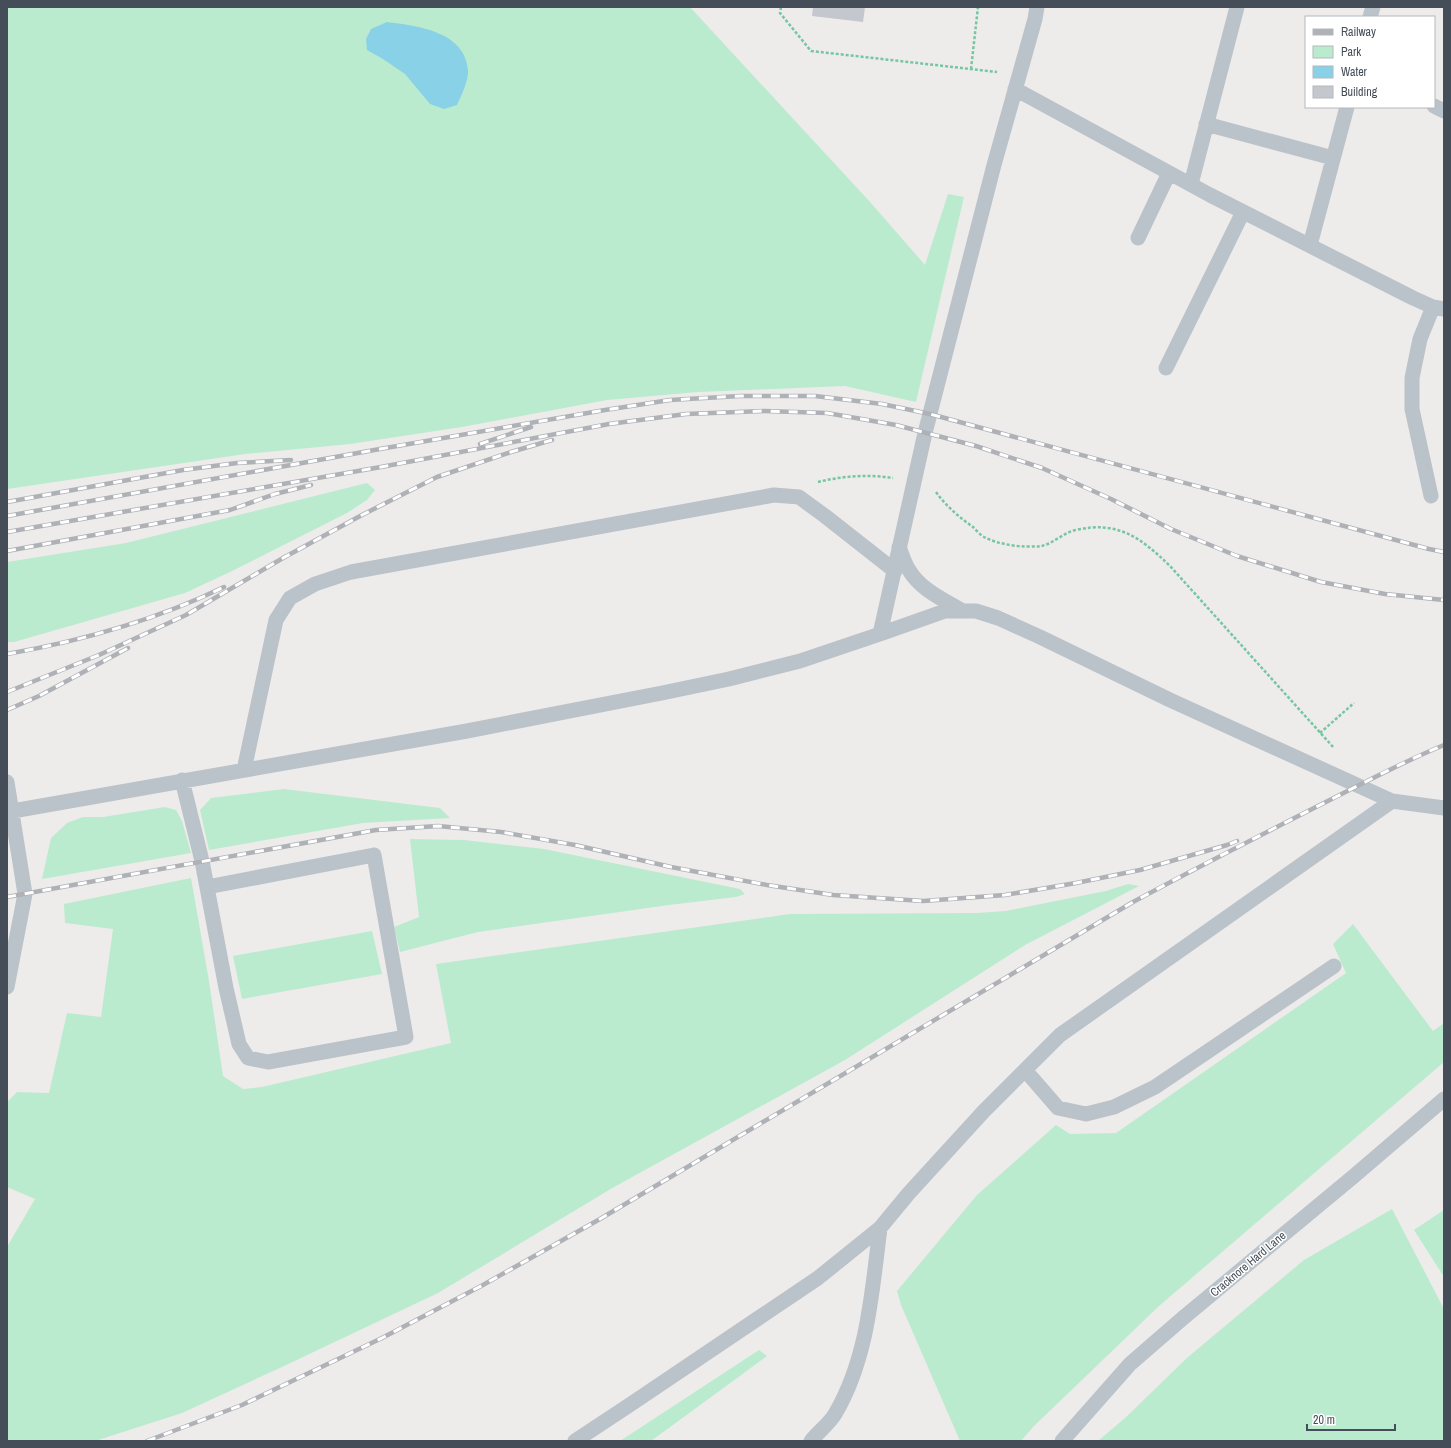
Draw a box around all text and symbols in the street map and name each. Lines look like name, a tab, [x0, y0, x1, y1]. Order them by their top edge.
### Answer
legend	[1305, 16, 1435, 108]
text: Railway	[1341, 24, 1376, 40]
text: Park	[1341, 44, 1361, 60]
text: Water	[1341, 64, 1368, 80]
text: Building	[1341, 84, 1378, 100]
street label: Cracknore Hard Lane	[1207, 1228, 1289, 1300]
scale bar	[1307, 1406, 1395, 1432]
text: 20 m	[1313, 1412, 1335, 1428]

